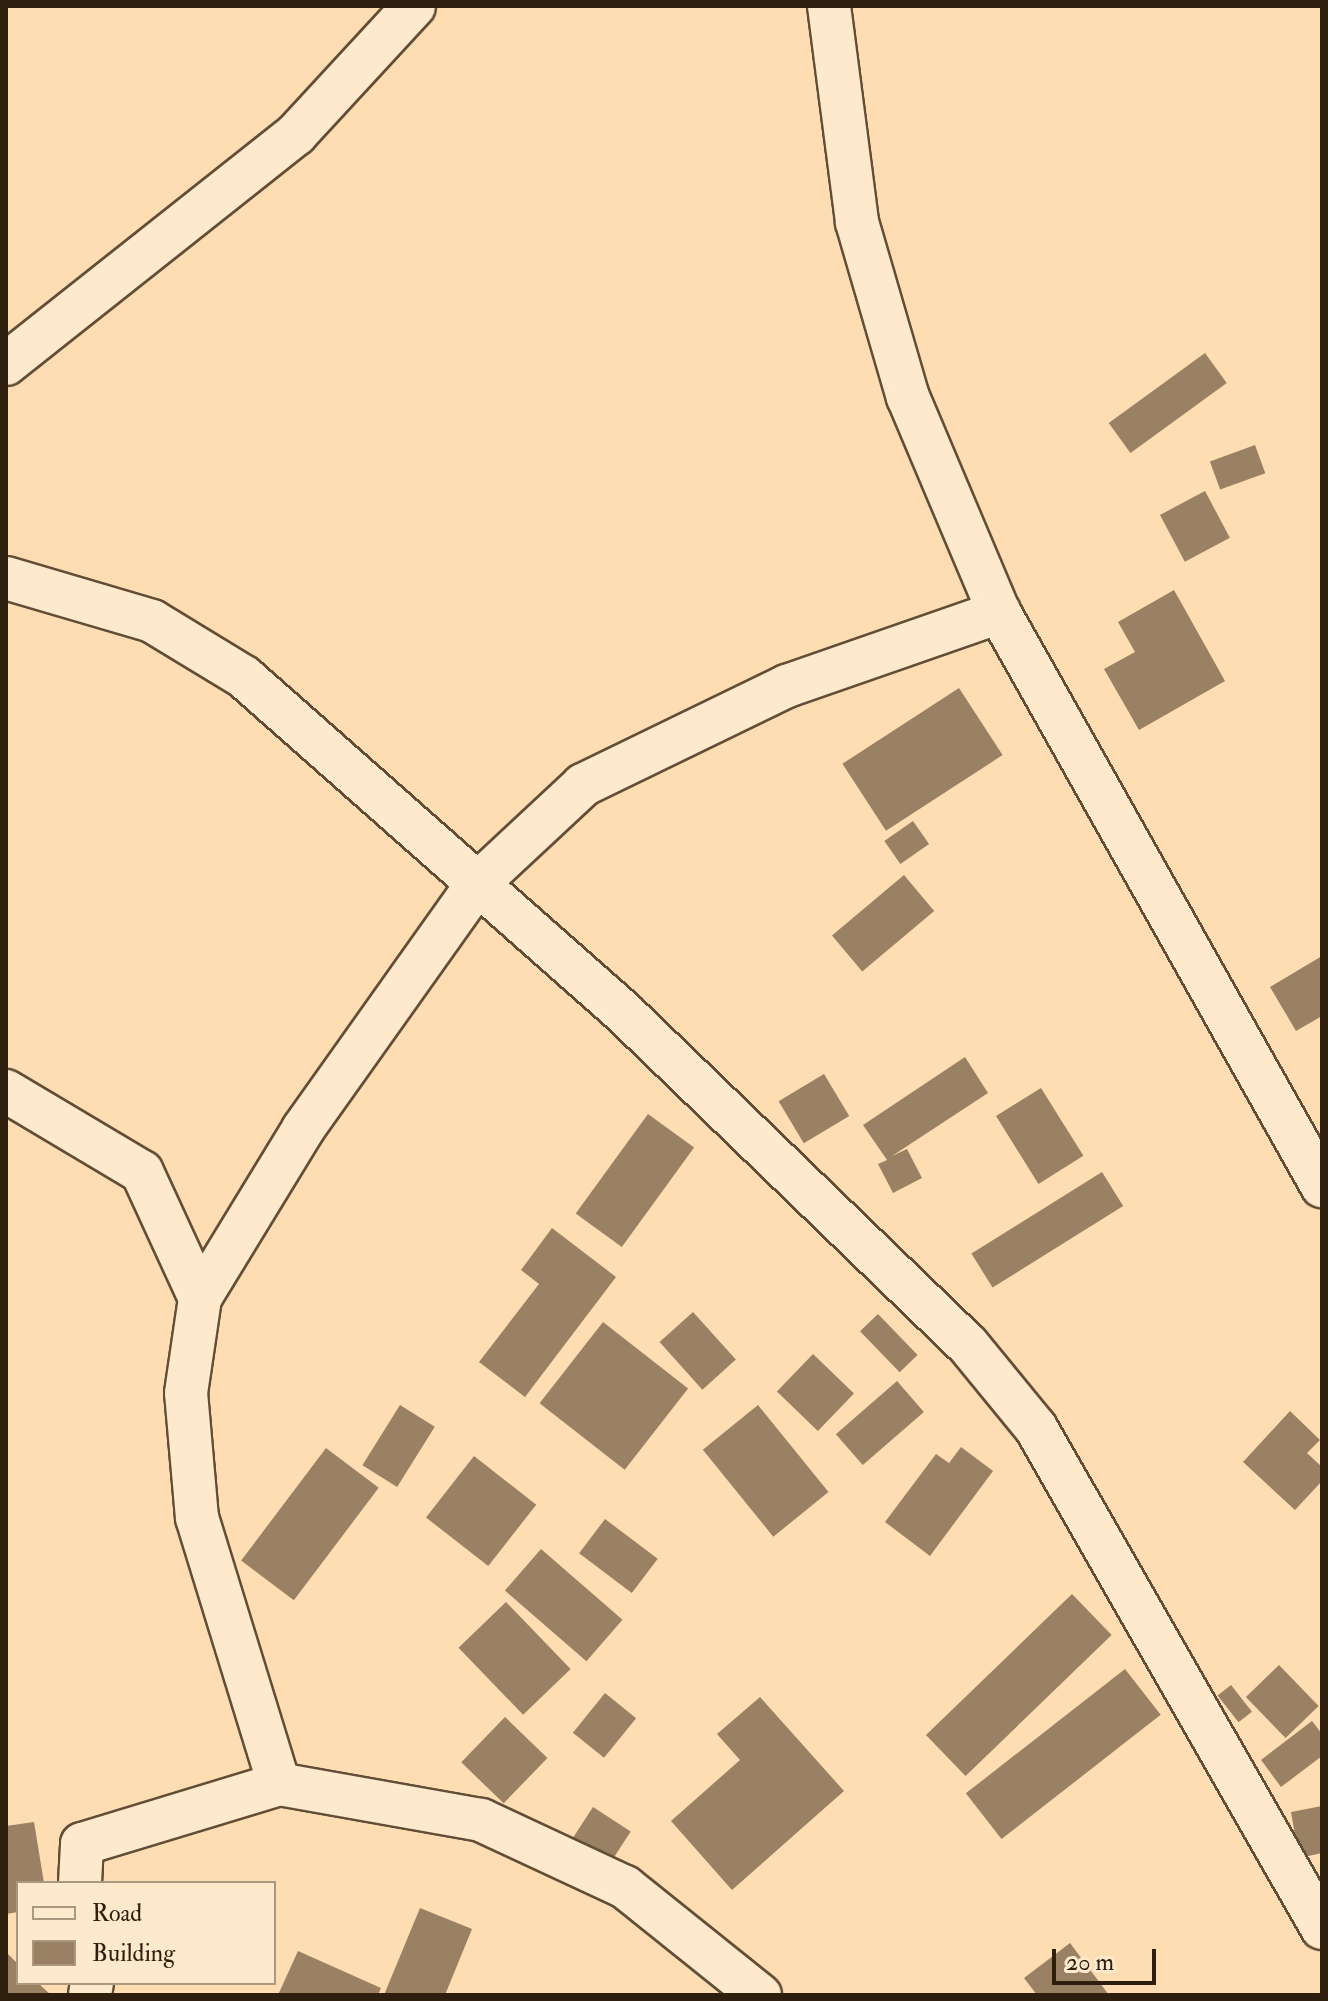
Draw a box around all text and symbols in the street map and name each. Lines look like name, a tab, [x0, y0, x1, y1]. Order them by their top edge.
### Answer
legend	[16, 1881, 276, 1985]
text: Road	[92, 1898, 142, 1929]
scale bar	[1056, 1933, 1160, 1983]
text: Building	[92, 1938, 175, 1969]
text: 20 m	[1066, 1947, 1114, 1978]

